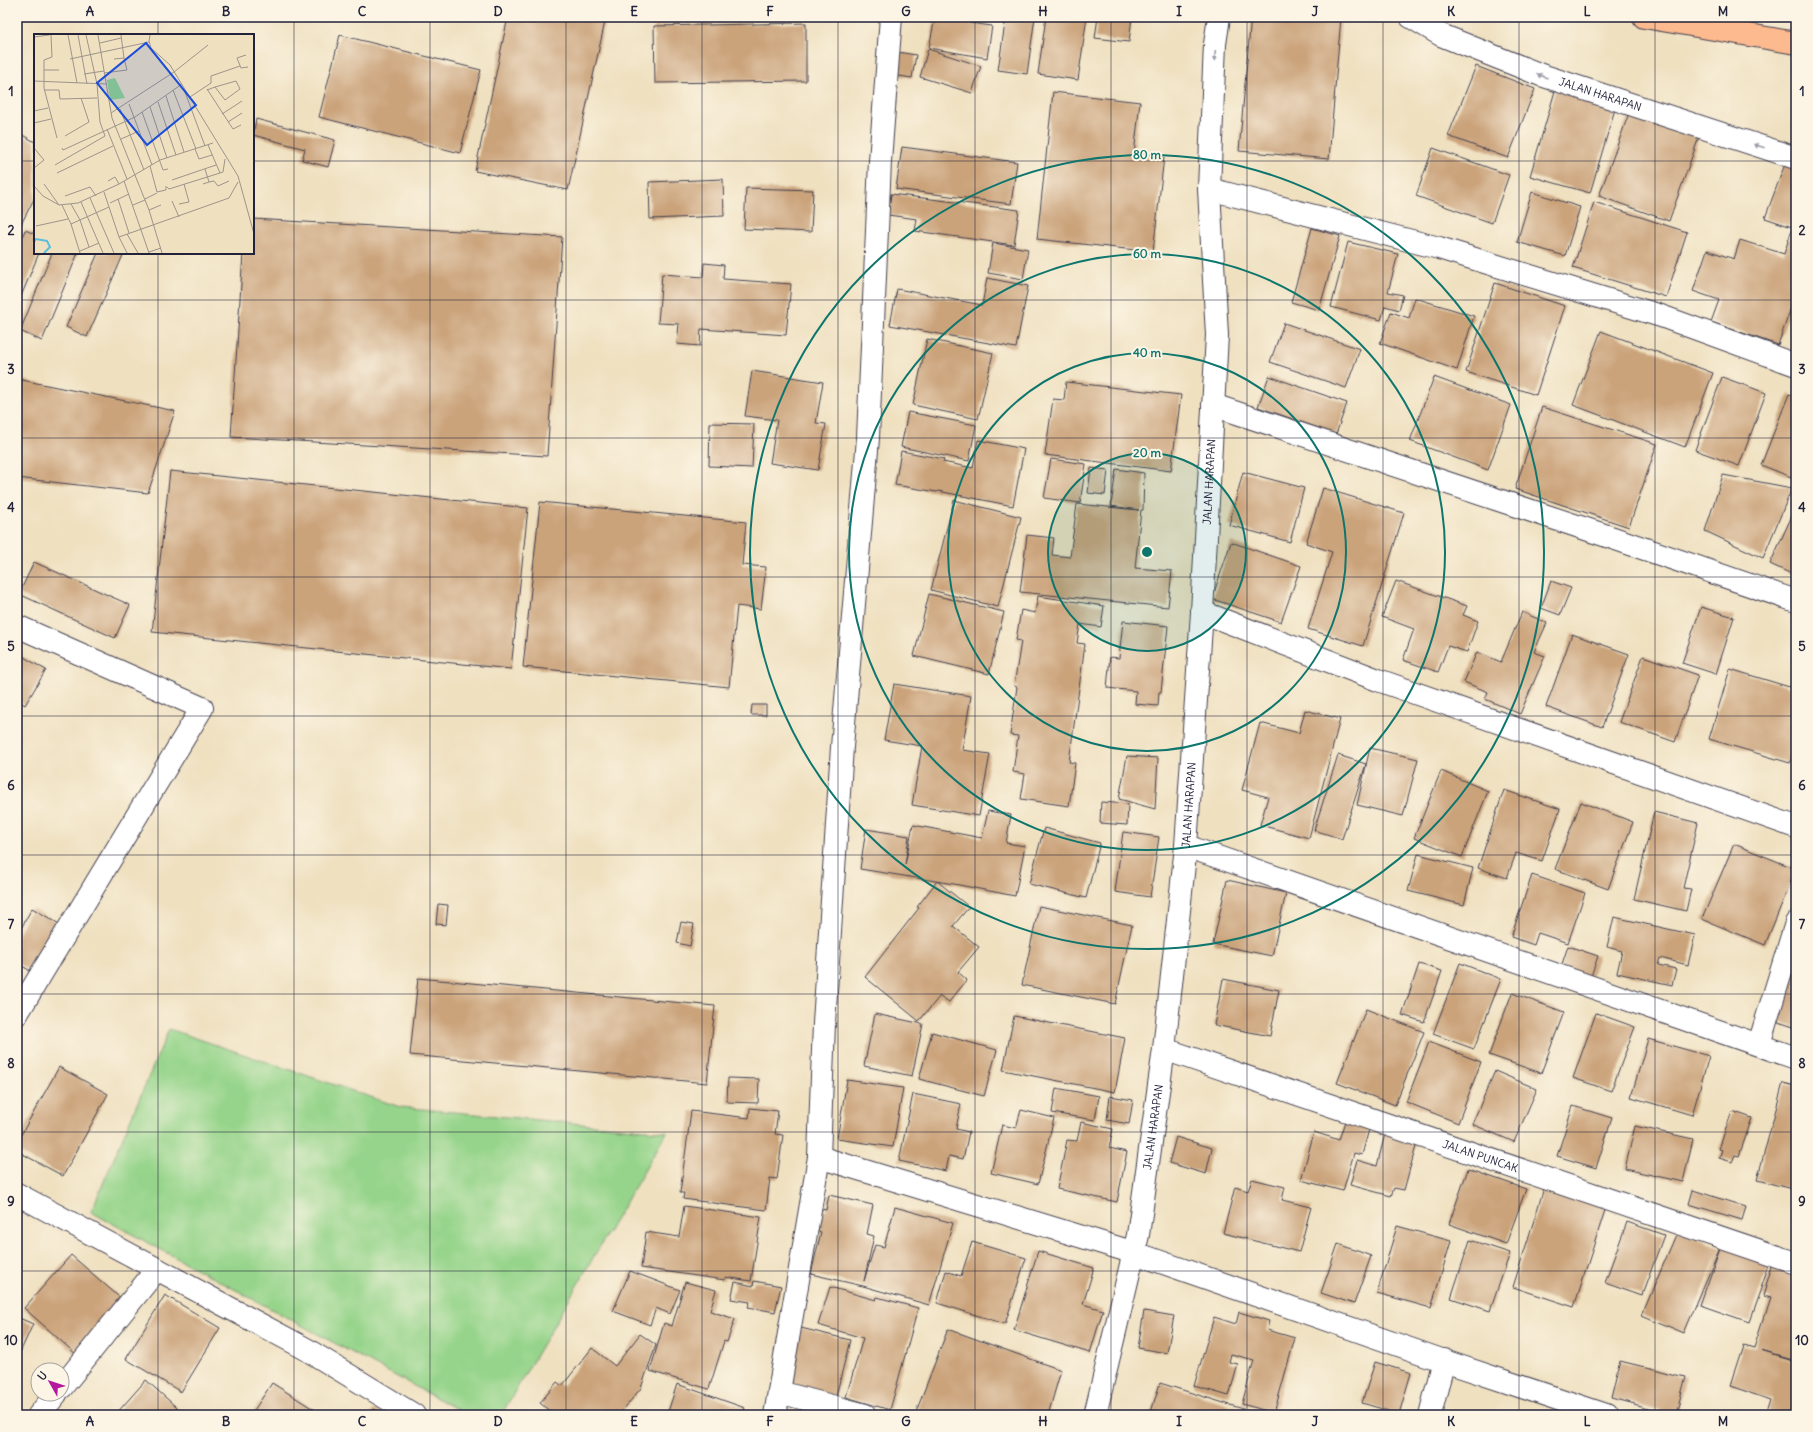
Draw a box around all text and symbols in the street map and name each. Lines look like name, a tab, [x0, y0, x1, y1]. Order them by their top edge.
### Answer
text: A	[86, 3, 95, 20]
text: B	[222, 3, 231, 20]
text: C	[358, 3, 367, 20]
text: D	[493, 3, 503, 20]
text: E	[630, 3, 638, 20]
text: F	[766, 3, 774, 20]
text: G	[901, 3, 911, 20]
text: H	[1038, 3, 1048, 20]
text: I	[1176, 3, 1182, 20]
text: J	[1312, 3, 1319, 20]
text: K	[1447, 3, 1456, 20]
text: L	[1583, 3, 1591, 20]
text: M	[1718, 3, 1728, 20]
inset map	[34, 34, 254, 254]
one-way arrow	[1212, 50, 1218, 63]
one-way arrow	[1536, 72, 1548, 78]
street label: JALAN HARAPAN	[1557, 74, 1643, 114]
text: 1	[8, 83, 14, 100]
text: 1	[1799, 83, 1805, 100]
one-way arrow	[1753, 143, 1765, 149]
text: 80 m	[1133, 147, 1162, 162]
text: 2	[7, 222, 15, 239]
text: 2	[1798, 222, 1806, 239]
text: 60 m	[1133, 246, 1162, 261]
text: 40 m	[1133, 345, 1162, 360]
text: 3	[7, 361, 15, 378]
text: 3	[1798, 361, 1806, 378]
street label: JALAN HARAPAN	[1200, 438, 1218, 525]
text: 20 m	[1133, 445, 1161, 460]
text: 4	[7, 499, 15, 516]
text: 4	[1798, 499, 1806, 516]
centre of rings	[1140, 545, 1154, 559]
text: 5	[7, 638, 15, 655]
text: 5	[1798, 638, 1806, 655]
street label: JALAN HARAPAN	[1179, 762, 1199, 849]
text: 6	[7, 777, 15, 794]
text: 6	[1798, 777, 1806, 794]
text: 7	[8, 916, 15, 933]
text: 7	[1799, 916, 1806, 933]
text: 8	[7, 1055, 15, 1072]
text: 8	[1798, 1055, 1806, 1072]
street label: JALAN HARAPAN	[1140, 1084, 1166, 1171]
street label: JALAN PUNCAK	[1441, 1137, 1520, 1175]
text: 9	[7, 1193, 15, 1210]
text: 9	[1798, 1193, 1806, 1210]
text: 10	[4, 1332, 18, 1349]
text: 10	[1795, 1332, 1809, 1349]
north arrow	[30, 1362, 70, 1402]
text: U	[34, 1368, 50, 1383]
text: A	[86, 1413, 95, 1430]
text: B	[222, 1413, 231, 1430]
text: C	[358, 1413, 367, 1430]
text: D	[493, 1413, 503, 1430]
text: E	[630, 1413, 638, 1430]
text: F	[766, 1413, 774, 1430]
text: G	[901, 1413, 911, 1430]
text: H	[1038, 1413, 1048, 1430]
text: I	[1176, 1413, 1182, 1430]
text: J	[1312, 1413, 1319, 1430]
text: K	[1447, 1413, 1456, 1430]
text: L	[1583, 1413, 1591, 1430]
text: M	[1718, 1413, 1728, 1430]

